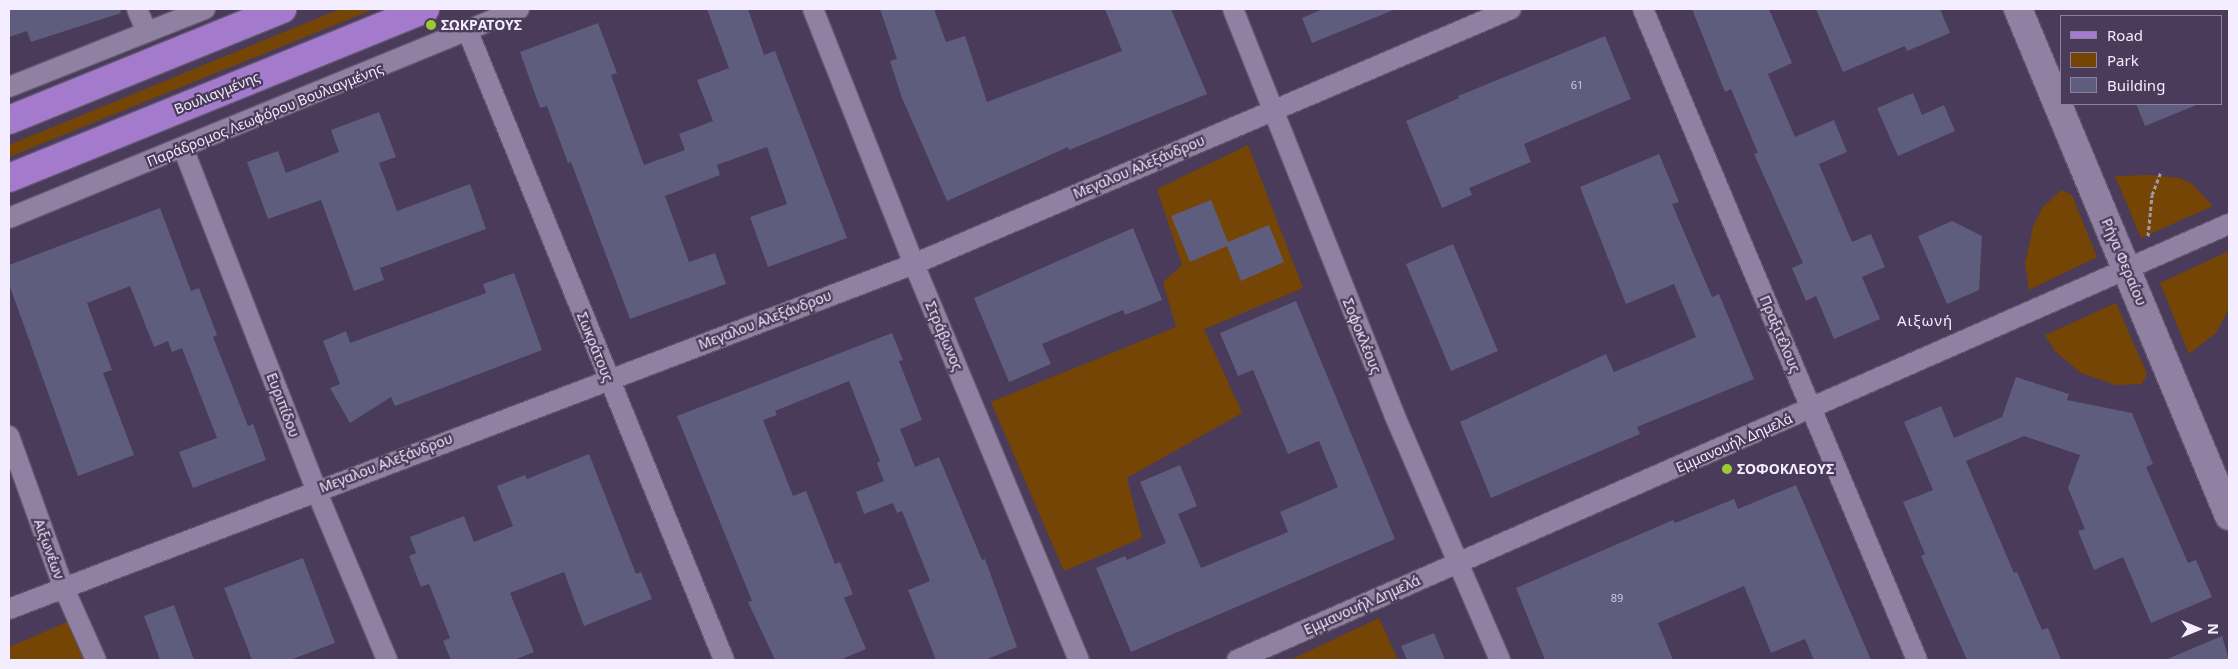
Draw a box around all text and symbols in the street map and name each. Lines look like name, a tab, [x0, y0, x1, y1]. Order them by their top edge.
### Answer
legend	[2060, 15, 2223, 105]
place label: ΣΩΚΡΑΤΟΥΣ	[441, 17, 522, 33]
marker: ΣΩΚΡΑΤΟΥΣ	[425, 19, 437, 31]
text: Road	[2107, 25, 2143, 45]
text: Park	[2107, 50, 2139, 70]
street label: Παράδρομος Λεωφόρου Βουλιαγμένης	[145, 60, 385, 170]
street label: Βουλιαγμένης	[172, 68, 262, 118]
text: Building	[2107, 75, 2165, 95]
house number: 61	[1571, 78, 1583, 92]
street label: Μεγαλου Αλεξάνδρου	[1071, 132, 1207, 202]
street label: Ρήγα Φεραίου	[2098, 216, 2150, 308]
street label: Μεγαλου Αλεξάνδρου	[696, 287, 834, 353]
street label: Πραξιτέλους	[1756, 293, 1804, 375]
street label: Σοφοκλέους	[1339, 296, 1385, 376]
street label: Στράβωνος	[922, 299, 966, 373]
street label: Σωκράτους	[573, 310, 617, 384]
district label: Αιξωνή	[1896, 312, 1954, 330]
street label: Ευριπίδου	[263, 370, 303, 440]
street label: Εμμανουήλ Δημελά	[1673, 410, 1795, 476]
street label: Μεγαλου Αλεξάνδρου	[317, 430, 455, 496]
place label: ΣΟΦΟΚΛΕΟΥΣ	[1737, 461, 1834, 477]
marker: ΣΟΦΟΚΛΕΟΥΣ	[1721, 463, 1733, 475]
street label: Αιξωνέων	[30, 517, 68, 581]
street label: Εμμανουήλ Δημελά	[1301, 572, 1423, 638]
house number: 89	[1611, 591, 1623, 605]
north arrow	[2173, 604, 2223, 654]
text: N	[2204, 623, 2223, 635]

